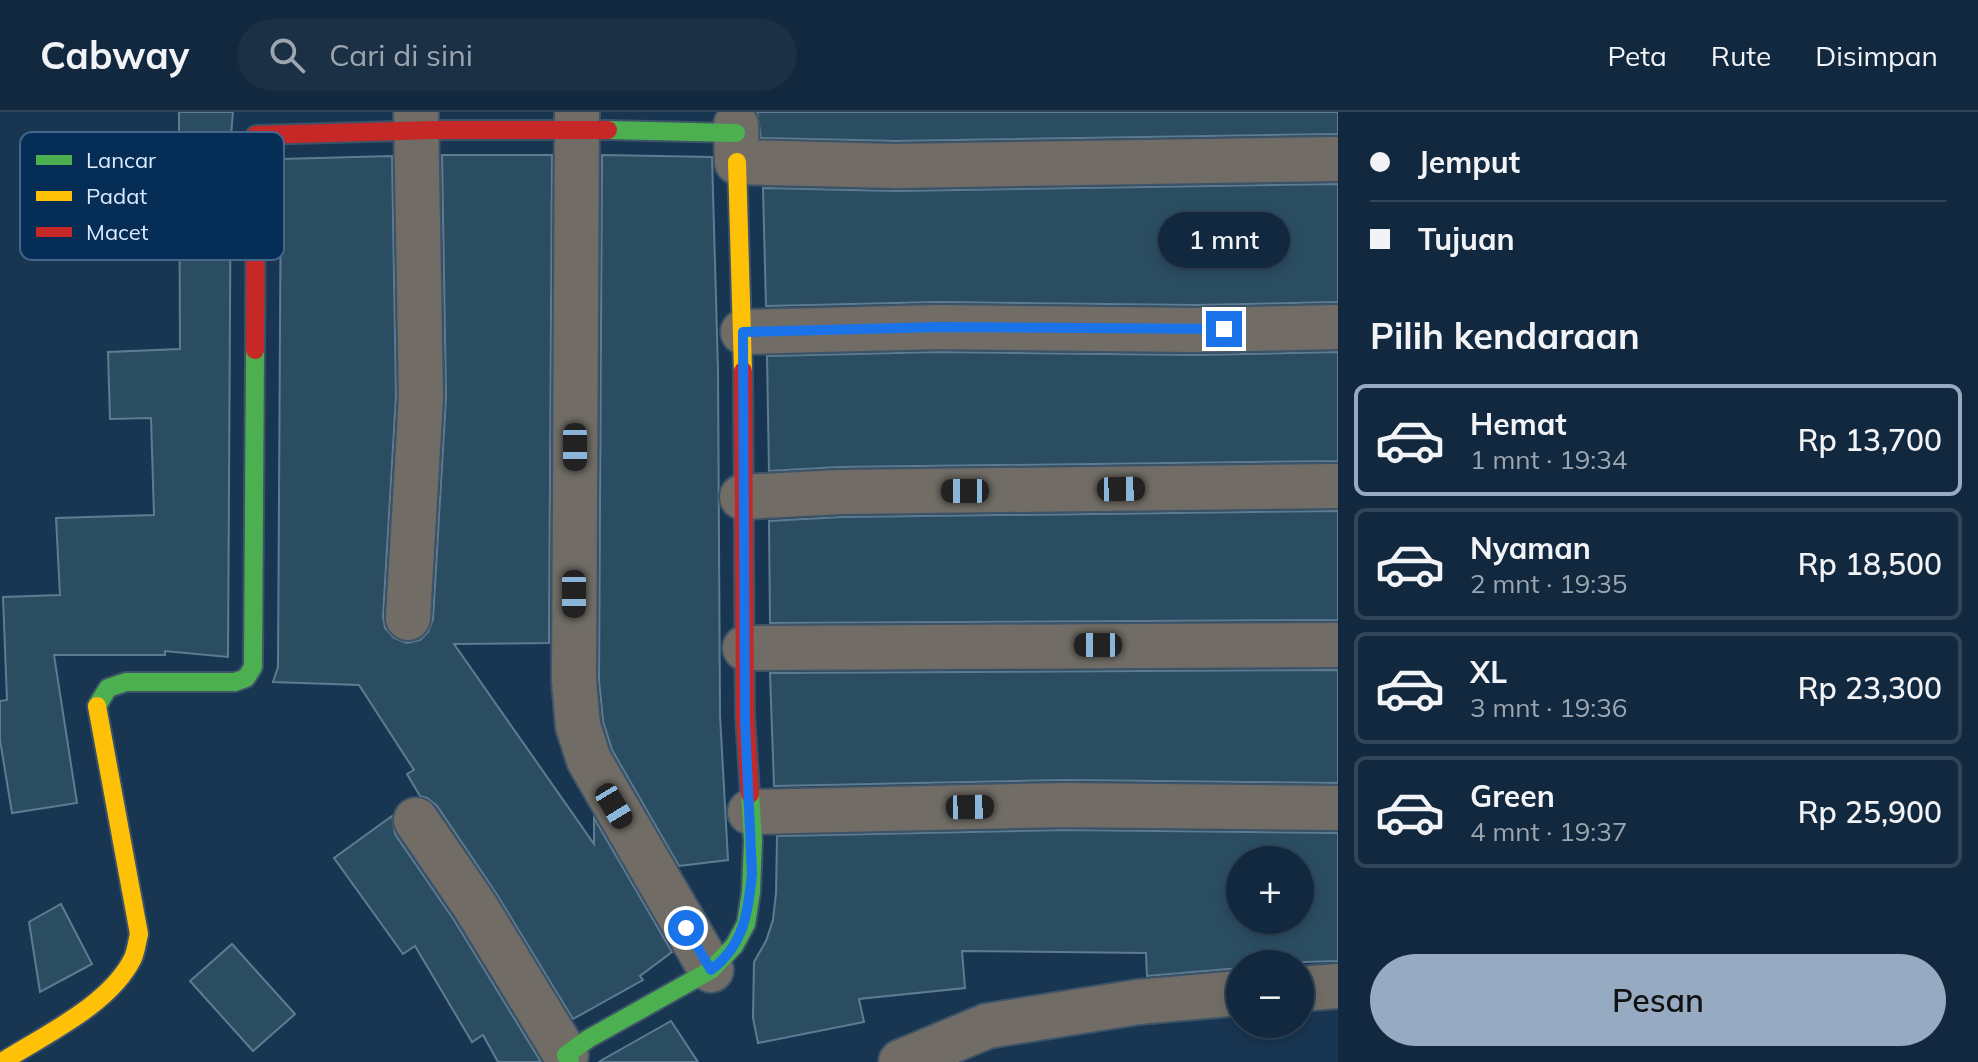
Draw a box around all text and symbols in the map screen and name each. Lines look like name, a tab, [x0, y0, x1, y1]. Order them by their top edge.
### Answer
search box	[237, 19, 797, 91]
text: Cabway	[40, 31, 189, 79]
icon: search	[265, 33, 309, 77]
text: Cari di sini	[329, 36, 473, 74]
text: Peta	[1607, 38, 1667, 73]
text: Rute	[1711, 38, 1771, 73]
text: Disimpan	[1815, 38, 1938, 73]
legend	[20, 132, 284, 260]
text: Jemput	[1418, 143, 1520, 181]
text: Lancar	[86, 146, 156, 174]
text: Padat	[86, 182, 147, 210]
callout: 1 mnt	[1158, 213, 1290, 269]
text: Macet	[86, 218, 149, 246]
text: Tujuan	[1418, 220, 1515, 258]
text: 1 mnt	[1189, 223, 1259, 256]
route end	[1206, 311, 1242, 347]
text: Pilih kendaraan	[1370, 313, 1640, 358]
icon: car	[1374, 404, 1446, 476]
text: Hemat	[1470, 405, 1567, 443]
text: Rp 13,700	[1798, 421, 1942, 459]
car	[563, 423, 587, 471]
text: 1 mnt · 19:34	[1470, 443, 1627, 476]
car	[1097, 477, 1145, 501]
car	[941, 479, 989, 503]
icon: car	[1374, 528, 1446, 600]
text: Nyaman	[1470, 529, 1591, 567]
text: Rp 18,500	[1798, 545, 1942, 583]
text: 2 mnt · 19:35	[1470, 567, 1627, 600]
car	[562, 570, 586, 618]
car	[1074, 633, 1122, 657]
icon: car	[1374, 652, 1446, 724]
text: XL	[1470, 653, 1507, 691]
text: Rp 23,300	[1798, 669, 1942, 707]
text: 3 mnt · 19:36	[1470, 691, 1627, 724]
icon: car	[1374, 776, 1446, 848]
text: Green	[1470, 777, 1555, 815]
car	[591, 779, 637, 833]
text: Rp 25,900	[1798, 793, 1942, 831]
car	[946, 795, 994, 819]
text: 4 mnt · 19:37	[1470, 815, 1627, 848]
map controls	[1226, 846, 1314, 1038]
button: +	[1226, 846, 1314, 934]
route start	[668, 910, 704, 946]
button: −	[1226, 950, 1314, 1038]
button: Pesan	[1370, 954, 1946, 1046]

